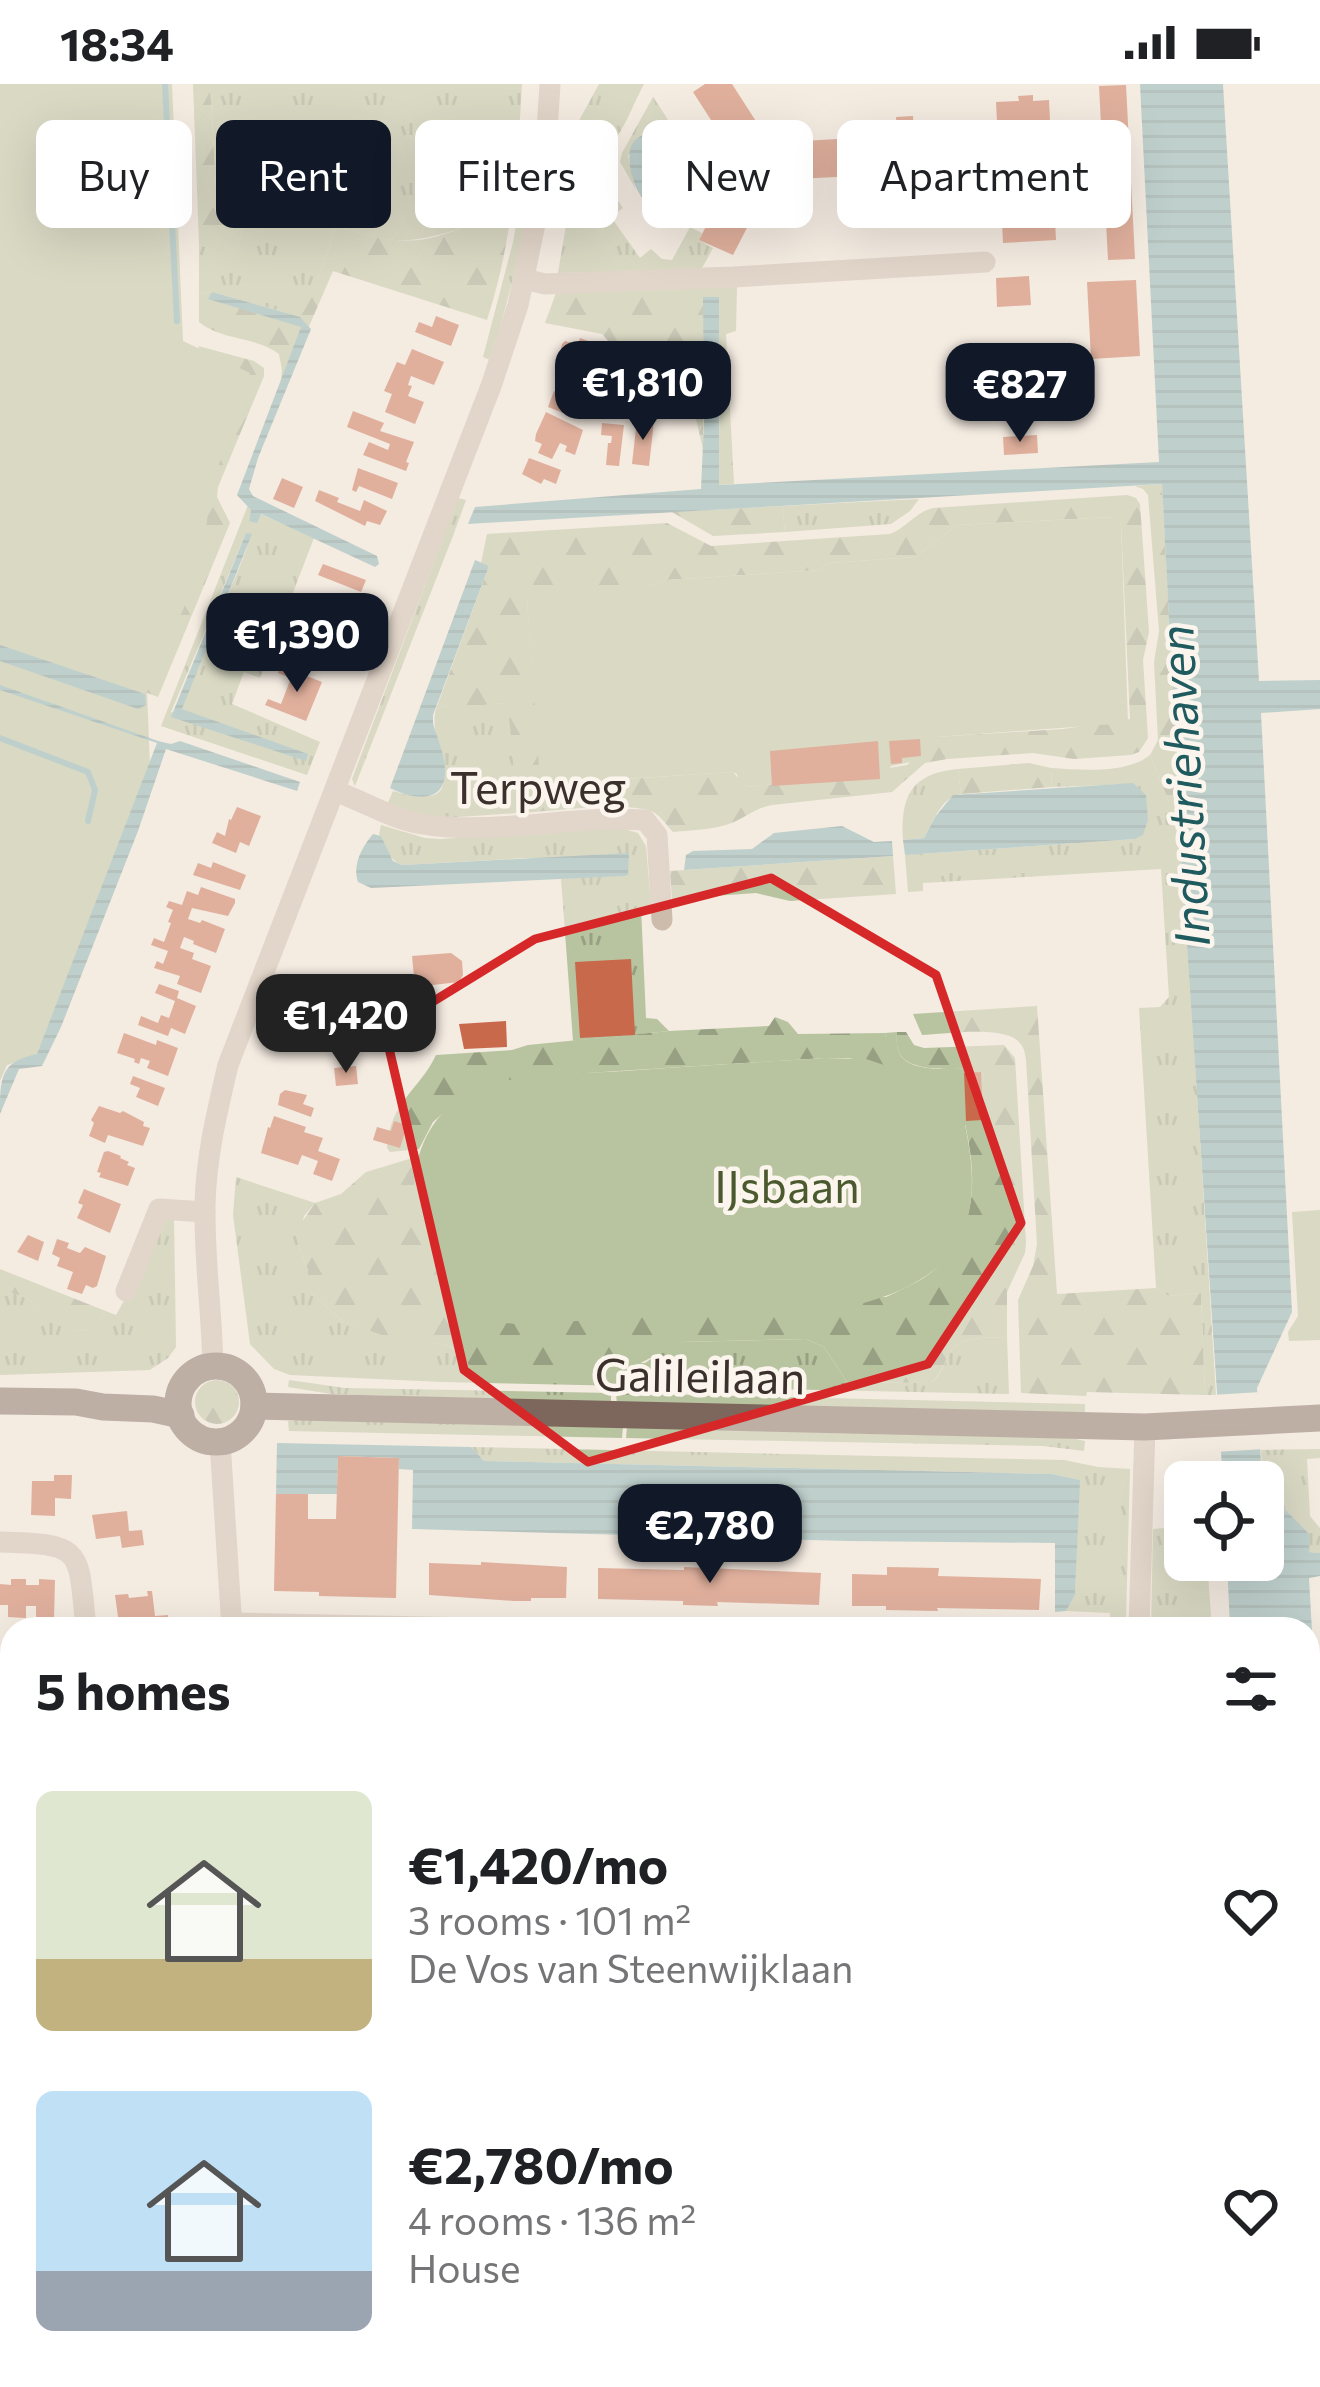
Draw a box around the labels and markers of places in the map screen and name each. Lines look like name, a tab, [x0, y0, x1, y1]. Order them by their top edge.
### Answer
pin: €1,810	[545, 341, 741, 443]
pin: €827	[949, 343, 1091, 445]
pin: €1,390	[199, 593, 395, 695]
pin: €1,420	[248, 974, 444, 1076]
pin: €2,780	[612, 1484, 808, 1586]

